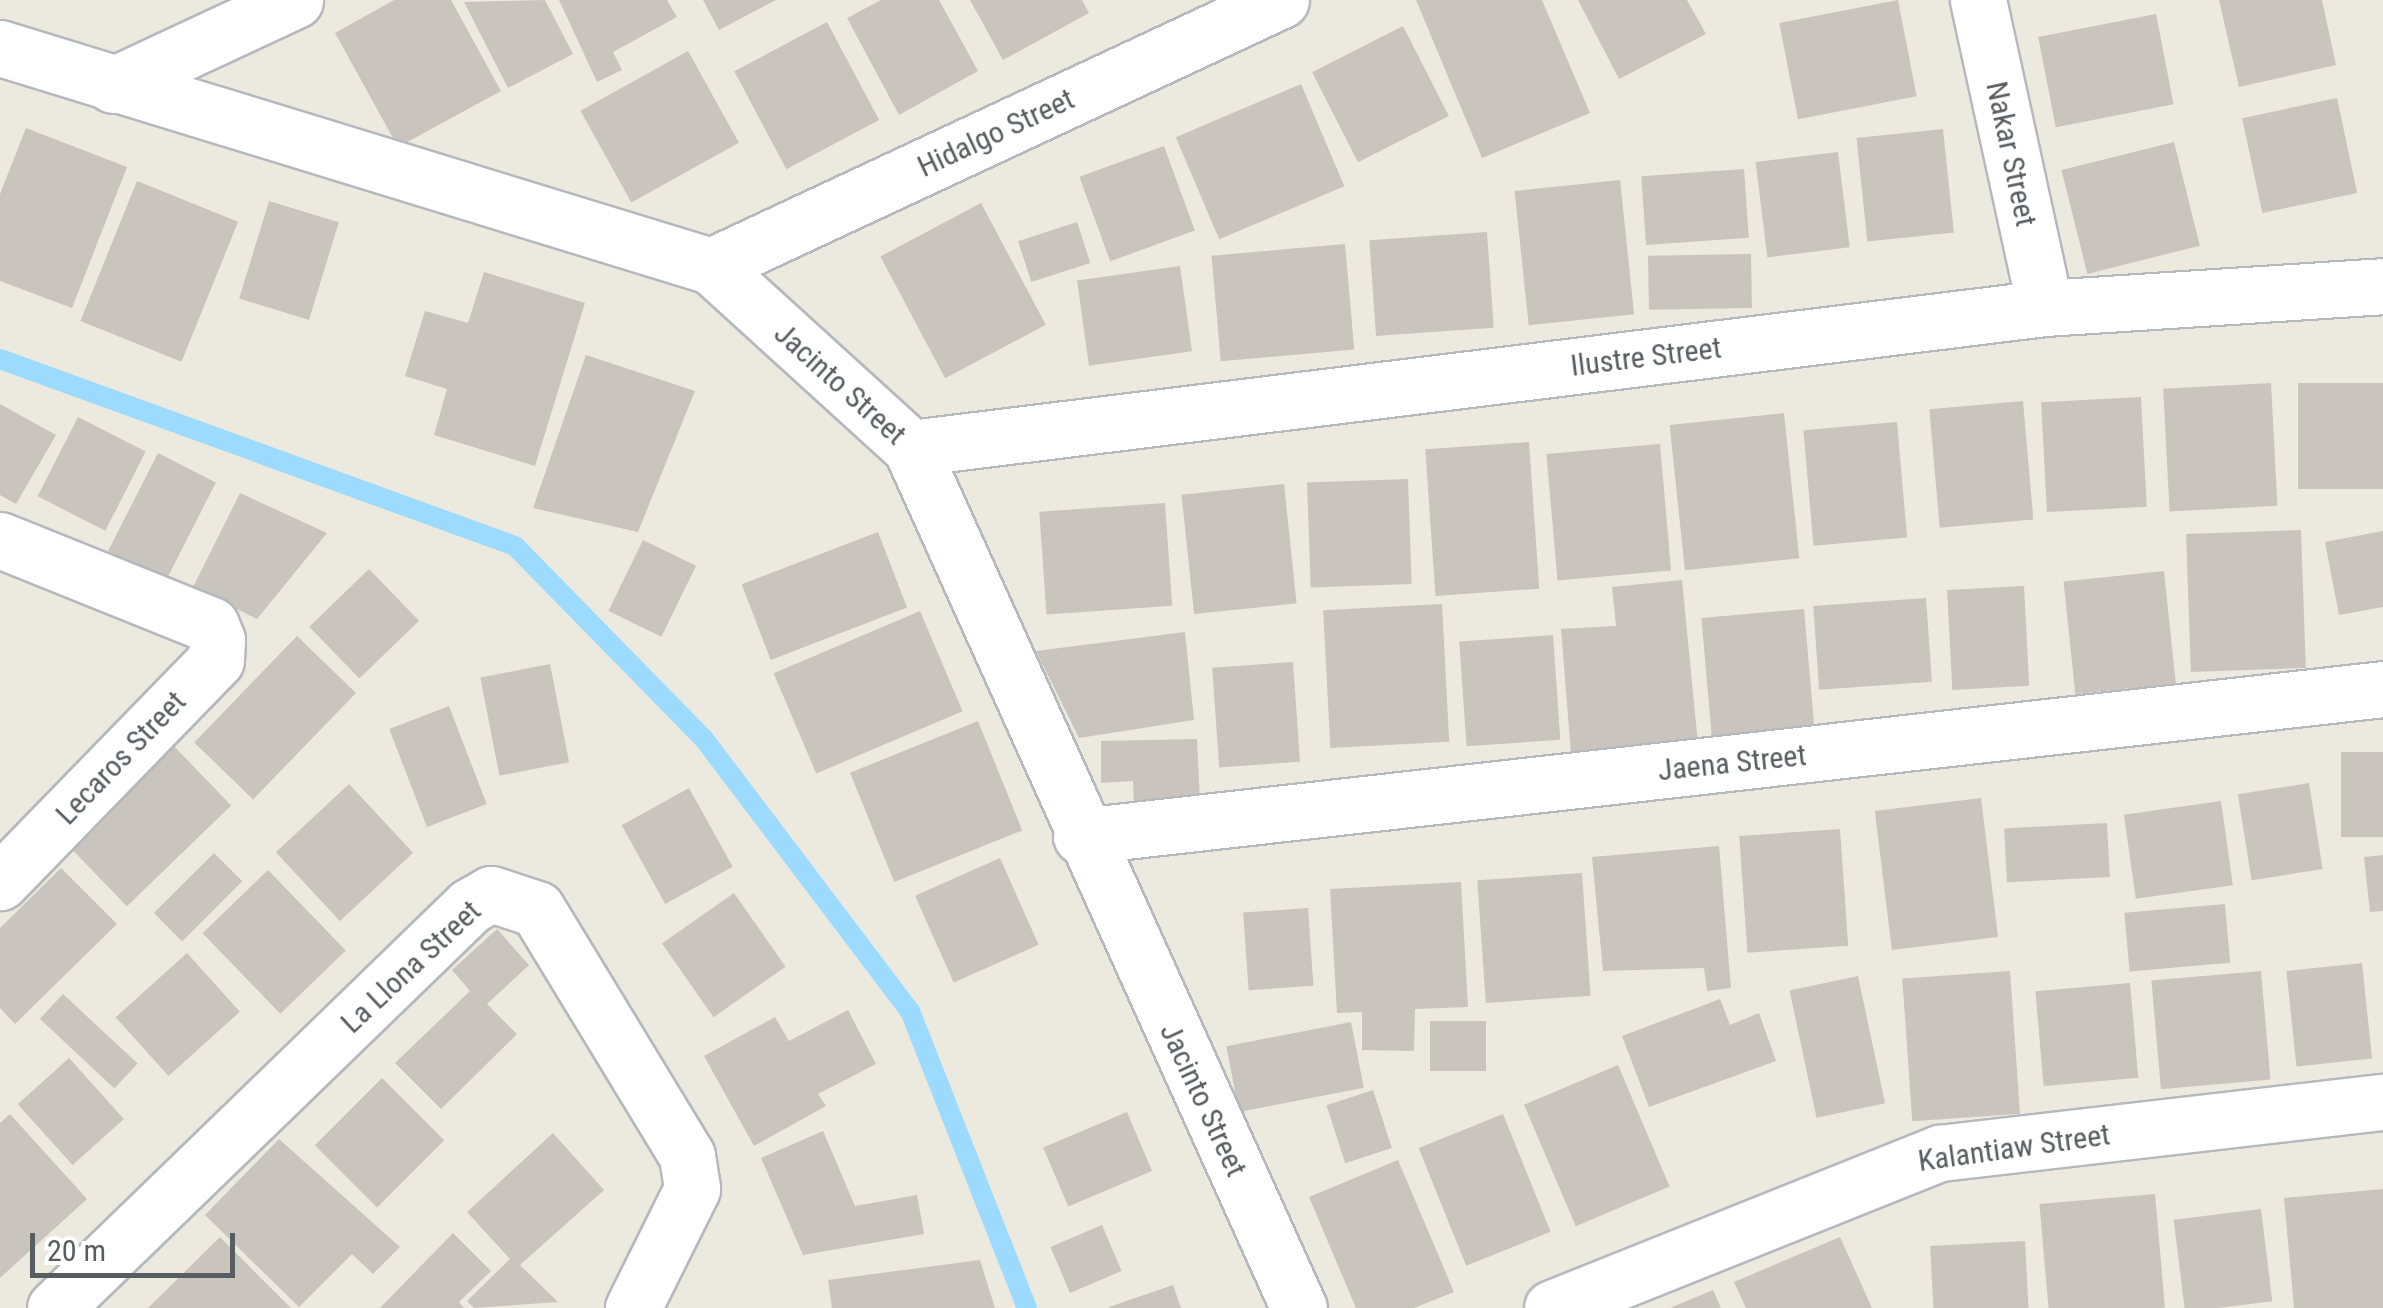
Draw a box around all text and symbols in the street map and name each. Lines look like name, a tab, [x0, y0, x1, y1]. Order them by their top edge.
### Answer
street label: Nakar Street	[1978, 78, 2044, 230]
street label: Hidalgo Street	[912, 81, 1080, 185]
street label: Jacinto Street	[767, 315, 913, 453]
street label: Ilustre Street	[1569, 330, 1723, 384]
street label: Lecaros Street	[49, 684, 193, 832]
street label: Jaena Street	[1656, 737, 1808, 789]
street label: La Llona Street	[334, 893, 488, 1041]
street label: Jacinto Street	[1152, 1018, 1254, 1182]
street label: Kalantiaw Street	[1916, 1117, 2112, 1179]
scale bar	[35, 1213, 240, 1275]
text: 20 m	[47, 1233, 106, 1268]

